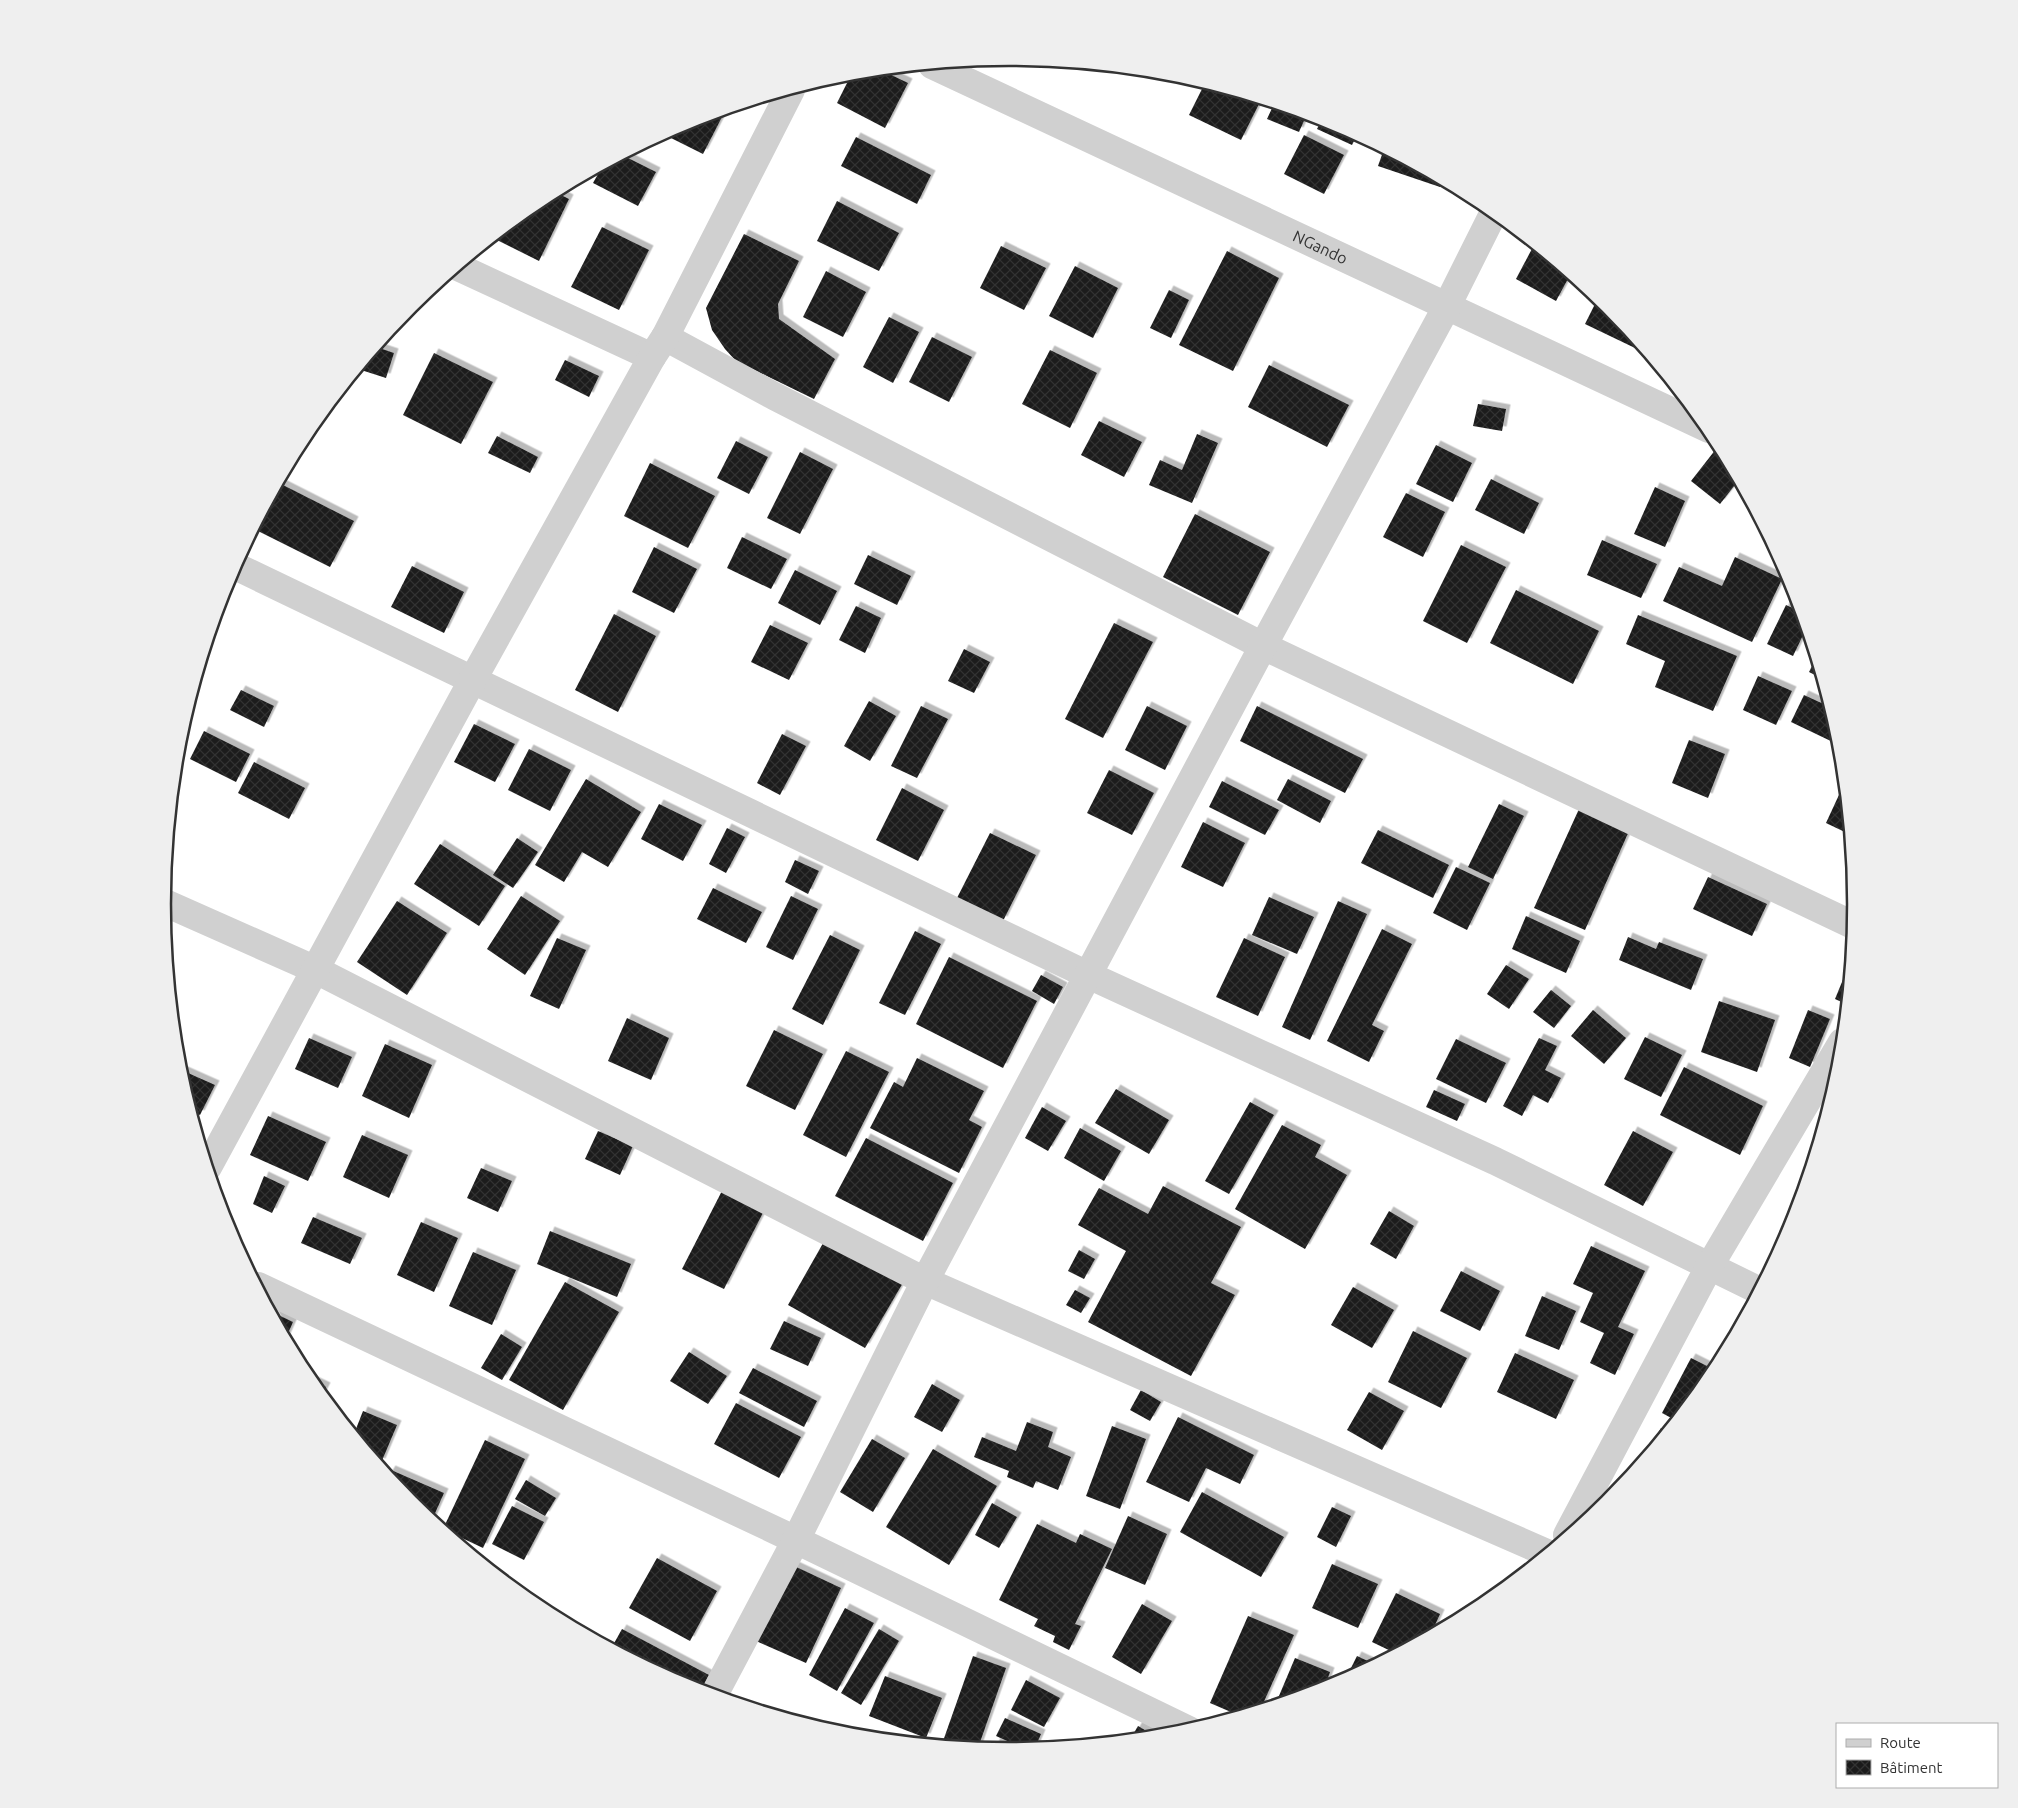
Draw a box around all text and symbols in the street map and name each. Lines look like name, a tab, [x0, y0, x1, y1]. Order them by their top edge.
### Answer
street label: NGando	[1290, 227, 1351, 267]
legend	[1836, 1723, 1998, 1788]
text: Route	[1880, 1734, 1921, 1751]
text: Bâtiment	[1880, 1759, 1943, 1776]

